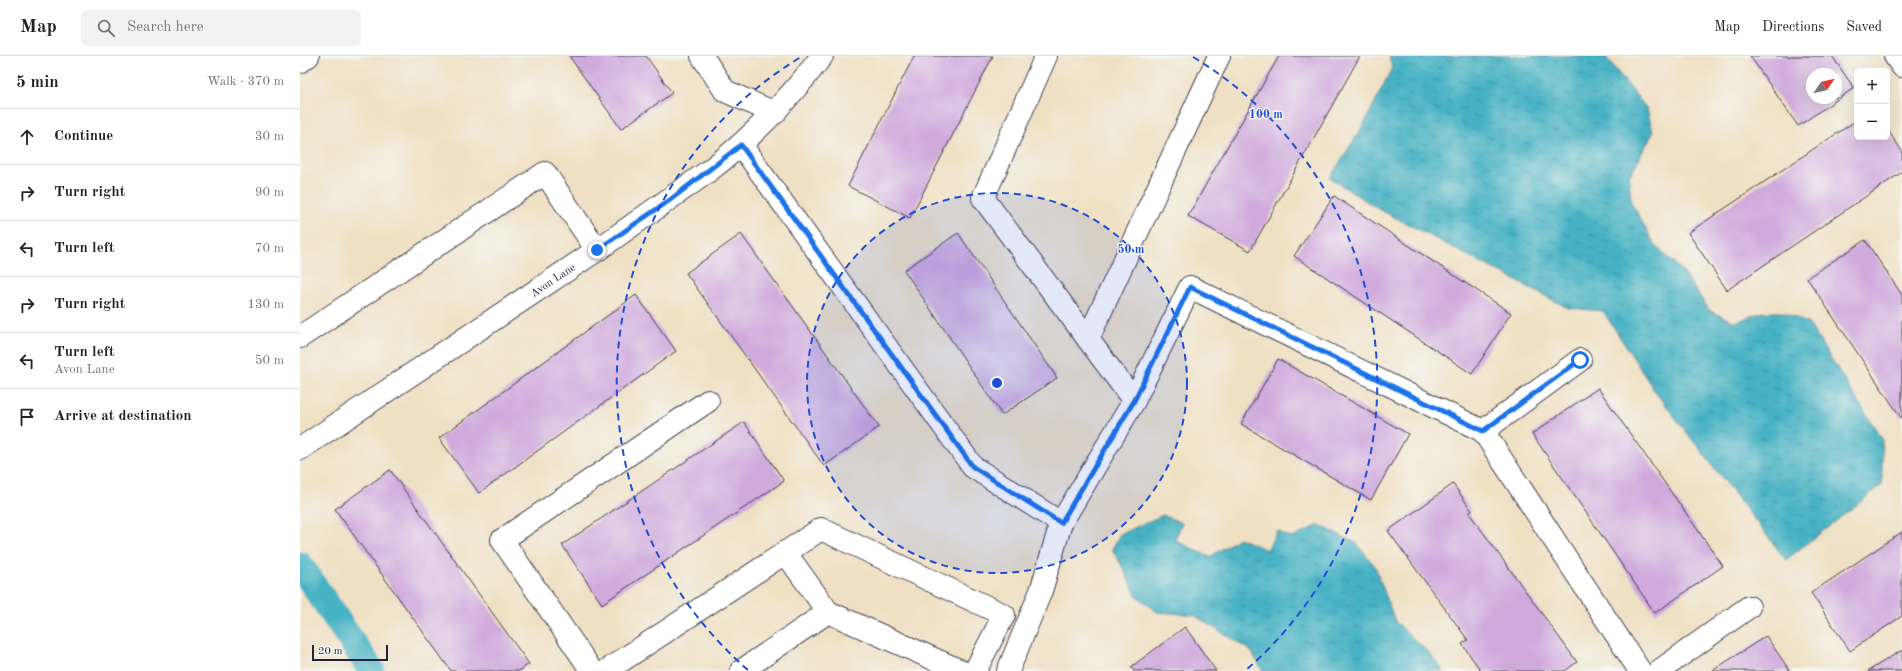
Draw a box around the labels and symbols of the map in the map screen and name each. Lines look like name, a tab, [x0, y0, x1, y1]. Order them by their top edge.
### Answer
north arrow	[1806, 68, 1842, 104]
text: 100 m	[1249, 109, 1283, 121]
route end	[588, 241, 606, 259]
text: 50 m	[1118, 243, 1145, 256]
street label: Avon Lane	[529, 262, 578, 300]
route start	[1571, 351, 1589, 369]
centre of rings	[990, 376, 1004, 390]
scale bar	[312, 643, 388, 662]

